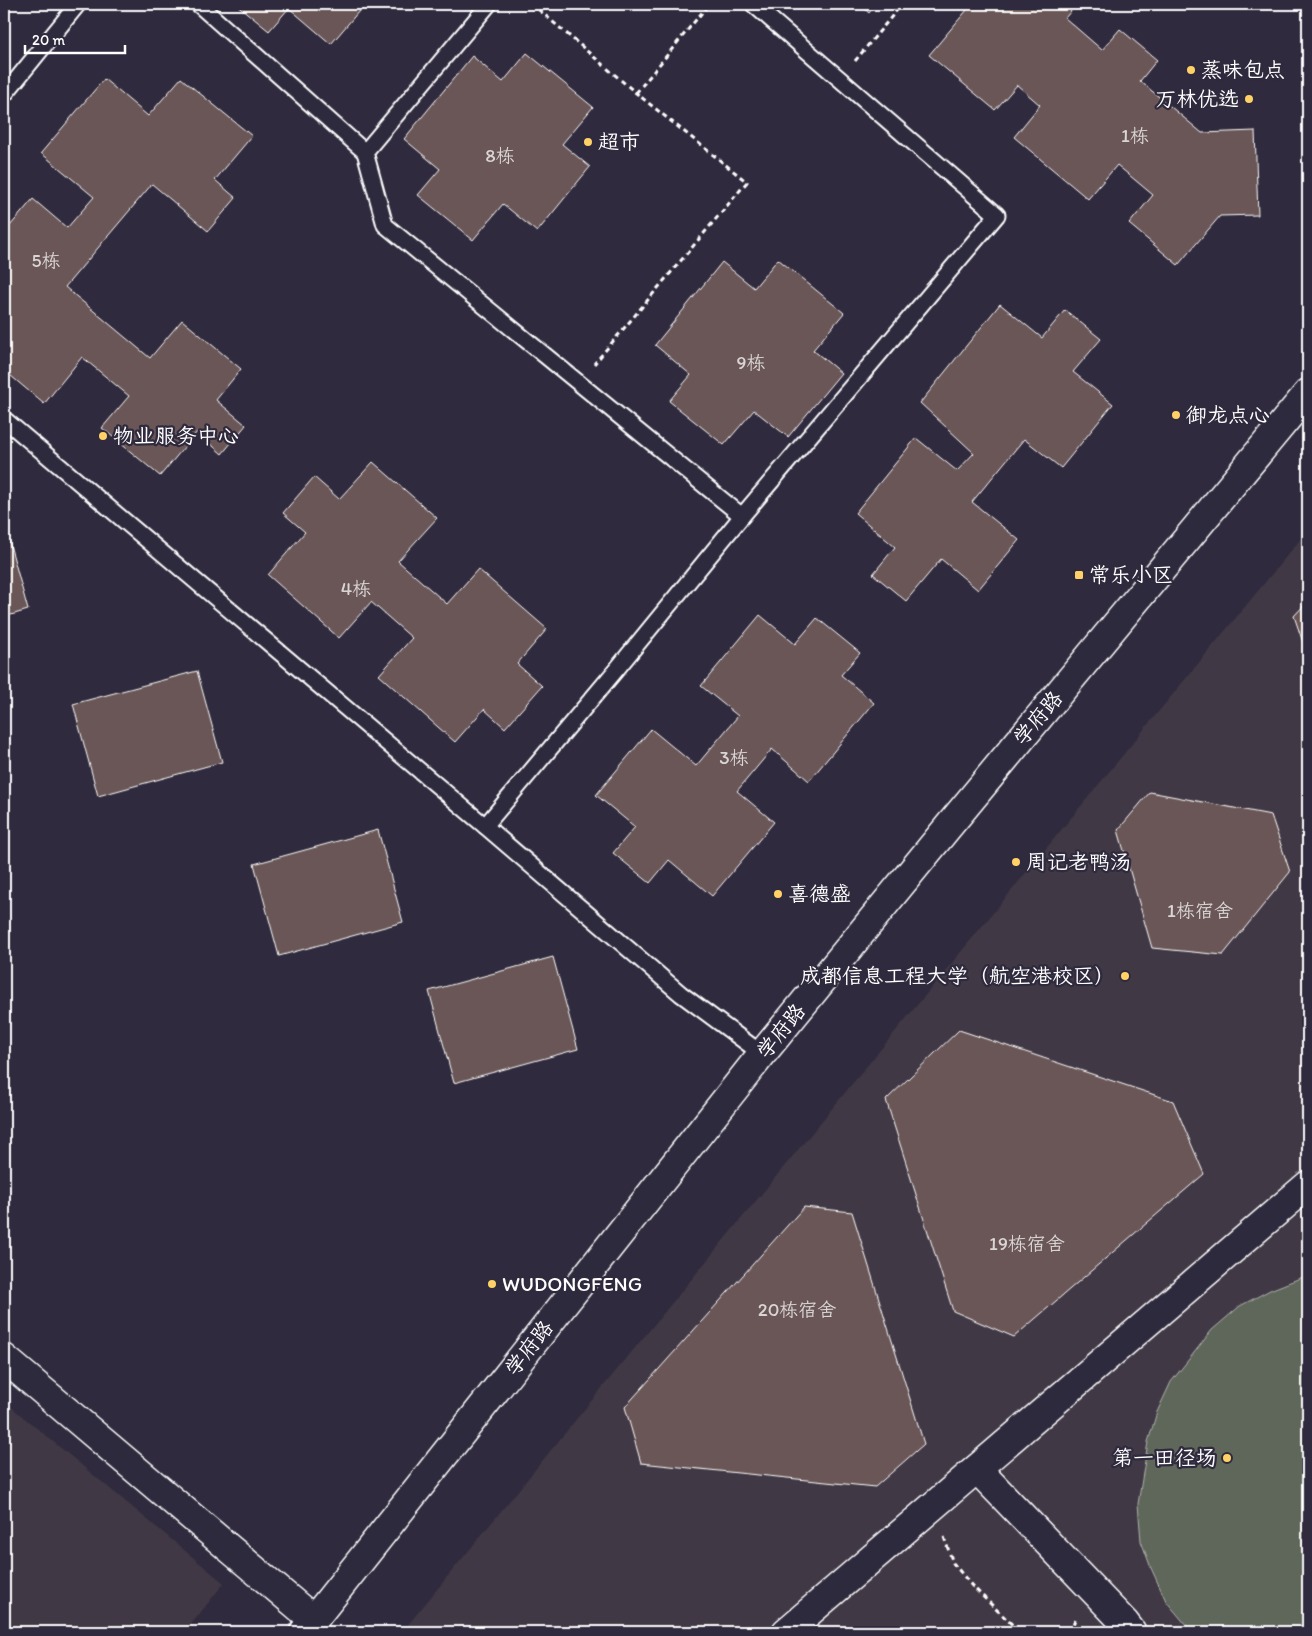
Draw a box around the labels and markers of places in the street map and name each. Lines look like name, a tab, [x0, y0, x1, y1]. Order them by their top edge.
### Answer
place label: 蒸味包点	[1201, 57, 1285, 82]
marker: 蒸味包点	[1185, 64, 1197, 76]
place label: 万林优选	[1155, 86, 1239, 111]
marker: 万林优选	[1243, 93, 1255, 105]
place label: 超市	[598, 129, 640, 154]
marker: 超市	[582, 136, 594, 148]
place label: 御龙点心	[1186, 402, 1270, 427]
marker: 御龙点心	[1170, 409, 1182, 421]
place label: 物业服务中心	[113, 423, 239, 448]
marker: 物业服务中心	[97, 430, 109, 442]
place label: 常乐小区	[1089, 562, 1173, 587]
marker: 常乐小区	[1073, 569, 1085, 581]
place label: 周记老鸭汤	[1026, 849, 1131, 874]
marker: 周记老鸭汤	[1010, 856, 1022, 868]
place label: 喜德盛	[788, 881, 851, 906]
marker: 喜德盛	[772, 888, 784, 900]
place label: 成都信息工程大学（航空港校区）	[800, 963, 1115, 988]
marker: 成都信息工程大学（航空港校区）	[1119, 970, 1131, 982]
place label: WUDONGFENG	[502, 1271, 642, 1296]
marker: WUDONGFENG	[486, 1278, 498, 1290]
place label: 第一田径场	[1112, 1445, 1217, 1470]
marker: 第一田径场	[1221, 1452, 1233, 1464]

